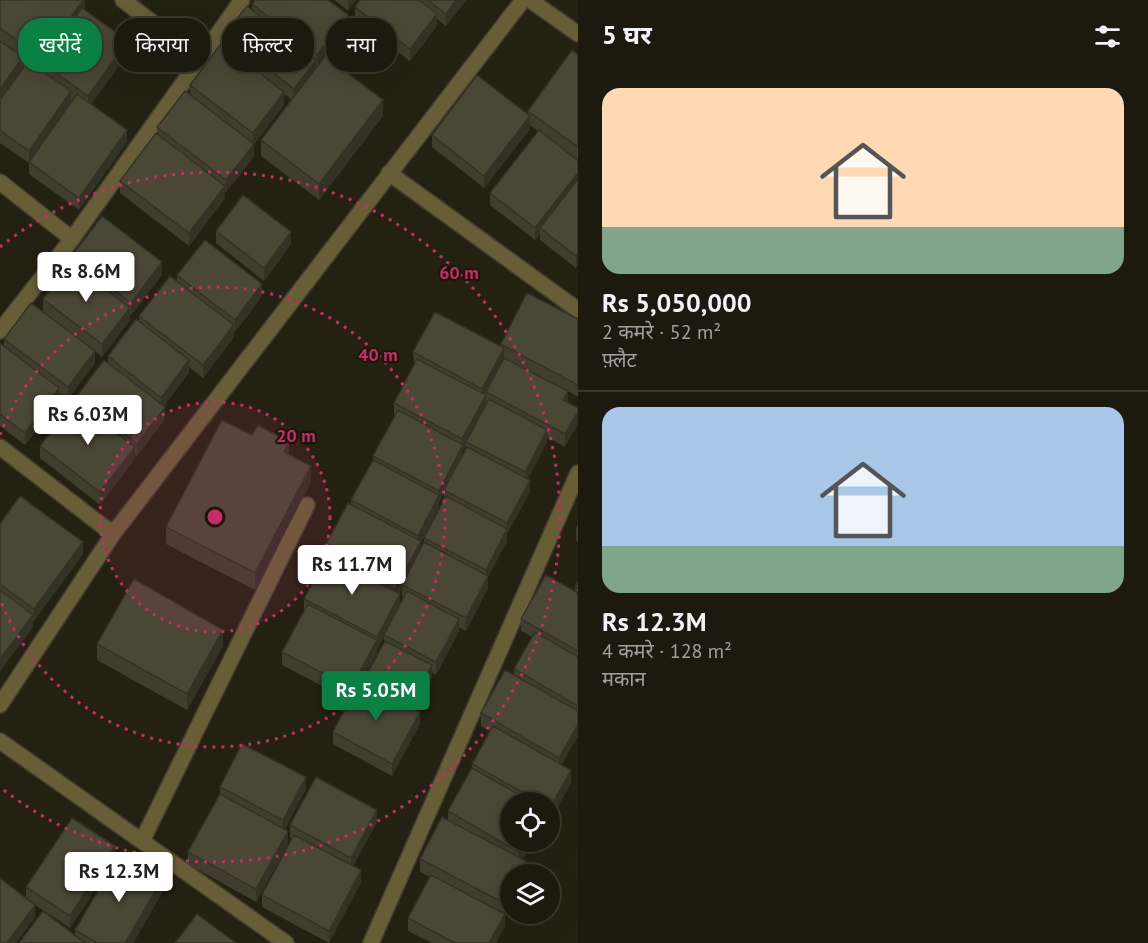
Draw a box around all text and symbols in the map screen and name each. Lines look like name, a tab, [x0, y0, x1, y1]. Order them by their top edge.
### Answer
chip: खरीदें	[18, 18, 102, 72]
chip: किराया	[114, 18, 210, 72]
chip: फ़िल्टर	[222, 18, 314, 72]
chip: नया	[326, 18, 397, 72]
text: 5 घर	[602, 18, 652, 51]
icon: filters	[1091, 20, 1124, 53]
icon: home	[809, 127, 917, 235]
pin: Rs 8.6M	[31, 252, 141, 303]
text: Rs 8.6M	[51, 258, 121, 284]
text: 60 m	[439, 261, 479, 284]
text: Rs 5,050,000	[602, 286, 752, 319]
text: 2 कमरे · 52 m²	[602, 319, 721, 345]
text: 40 m	[358, 343, 398, 366]
text: फ़्लैट	[602, 347, 637, 373]
pin: Rs 6.03M	[26, 395, 150, 446]
text: Rs 6.03M	[48, 401, 128, 427]
text: 20 m	[276, 424, 316, 447]
icon: home	[809, 446, 917, 554]
centre of rings	[205, 507, 225, 527]
pin: Rs 11.7M	[290, 545, 414, 596]
text: Rs 11.7M	[312, 551, 392, 577]
text: Rs 12.3M	[602, 605, 707, 638]
text: 4 कमरे · 128 m²	[602, 638, 732, 664]
text: मकान	[602, 666, 646, 692]
pin: Rs 5.05M	[314, 671, 438, 722]
text: Rs 5.05M	[336, 677, 416, 703]
map controls	[500, 792, 560, 924]
button: locate	[500, 792, 560, 852]
pin: Rs 12.3M	[57, 852, 181, 903]
text: Rs 12.3M	[79, 858, 159, 884]
button: layers	[500, 864, 560, 924]

